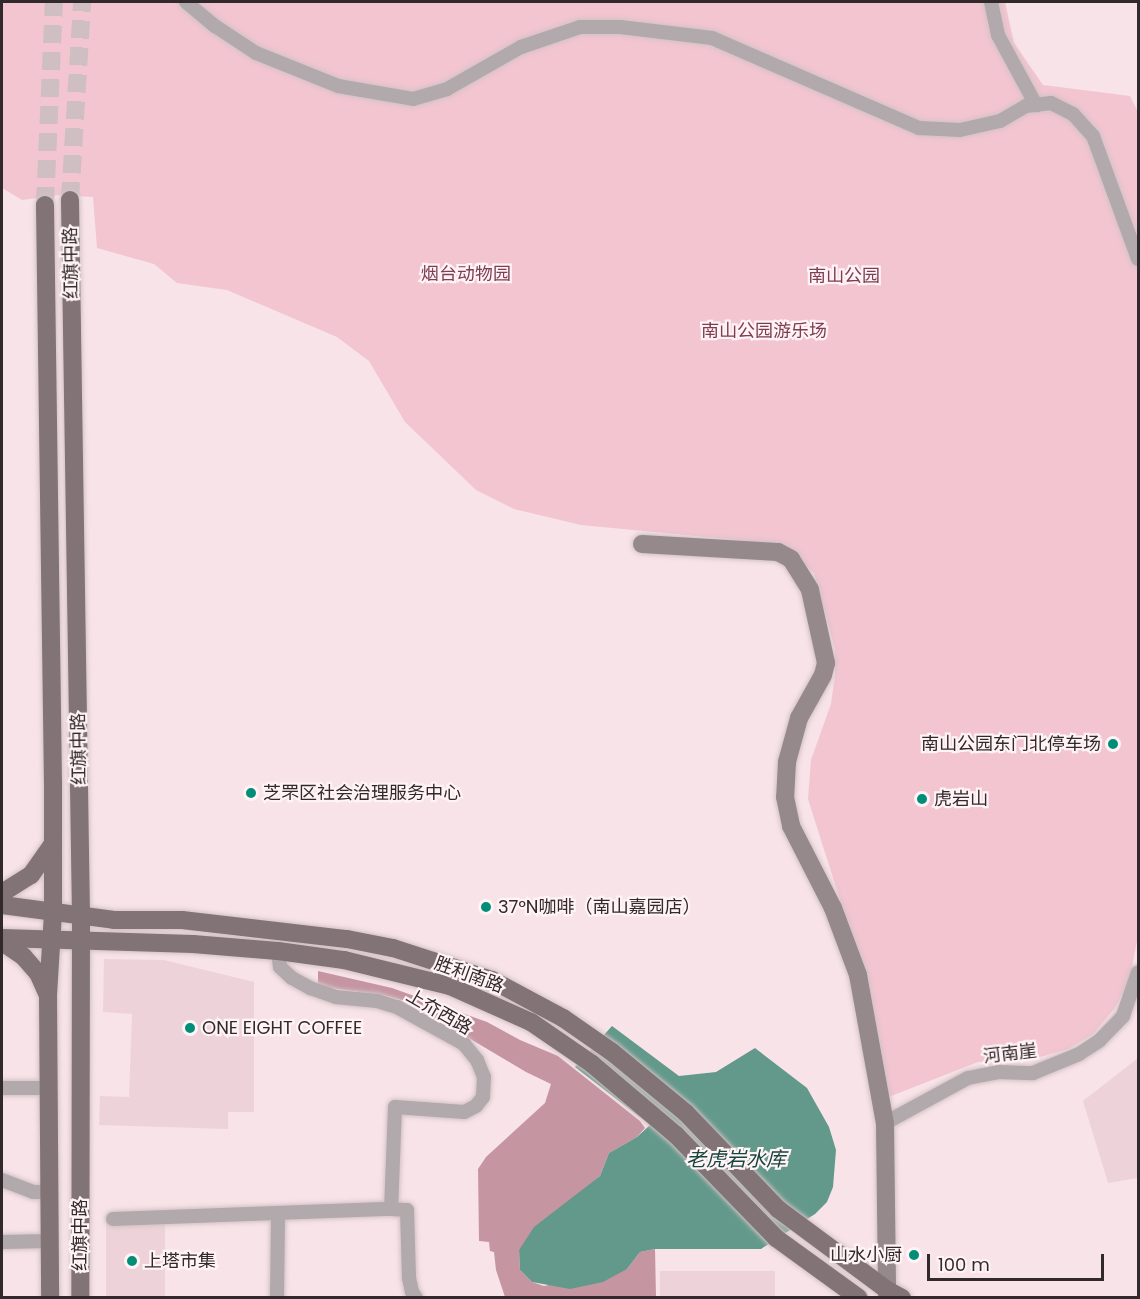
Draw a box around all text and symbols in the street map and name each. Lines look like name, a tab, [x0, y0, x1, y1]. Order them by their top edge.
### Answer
street label: 红旗中路	[60, 227, 82, 299]
park label: 烟台动物园	[421, 263, 511, 285]
park label: 南山公园	[808, 265, 880, 287]
park label: 南山公园游乐场	[701, 320, 827, 342]
street label: 红旗中路	[68, 713, 90, 785]
place label: 南山公园东门北停车场	[921, 733, 1101, 755]
marker: 南山公园东门北停车场	[1106, 737, 1120, 751]
place label: 芝罘区社会治理服务中心	[263, 782, 461, 804]
marker: 芝罘区社会治理服务中心	[244, 786, 258, 800]
place label: 虎岩山	[934, 788, 988, 810]
marker: 虎岩山	[915, 792, 929, 806]
place label: 37°N咖啡（南山嘉园店）	[498, 896, 700, 918]
marker: 37°N咖啡（南山嘉园店）	[479, 900, 493, 914]
street label: 胜利南路	[431, 953, 507, 997]
street label: 上夼西路	[402, 985, 476, 1039]
place label: ONE EIGHT COFFEE	[202, 1017, 362, 1039]
marker: ONE EIGHT COFFEE	[183, 1021, 197, 1035]
street label: 河南崖	[982, 1040, 1038, 1068]
water label: 老虎岩水库	[686, 1147, 786, 1171]
street label: 红旗中路	[69, 1199, 91, 1271]
scale bar	[930, 1242, 1107, 1280]
place label: 山水小厨	[830, 1244, 902, 1266]
marker: 山水小厨	[907, 1248, 921, 1262]
place label: 上塔市集	[144, 1250, 216, 1272]
text: 100 m	[938, 1252, 990, 1277]
marker: 上塔市集	[125, 1254, 139, 1268]

